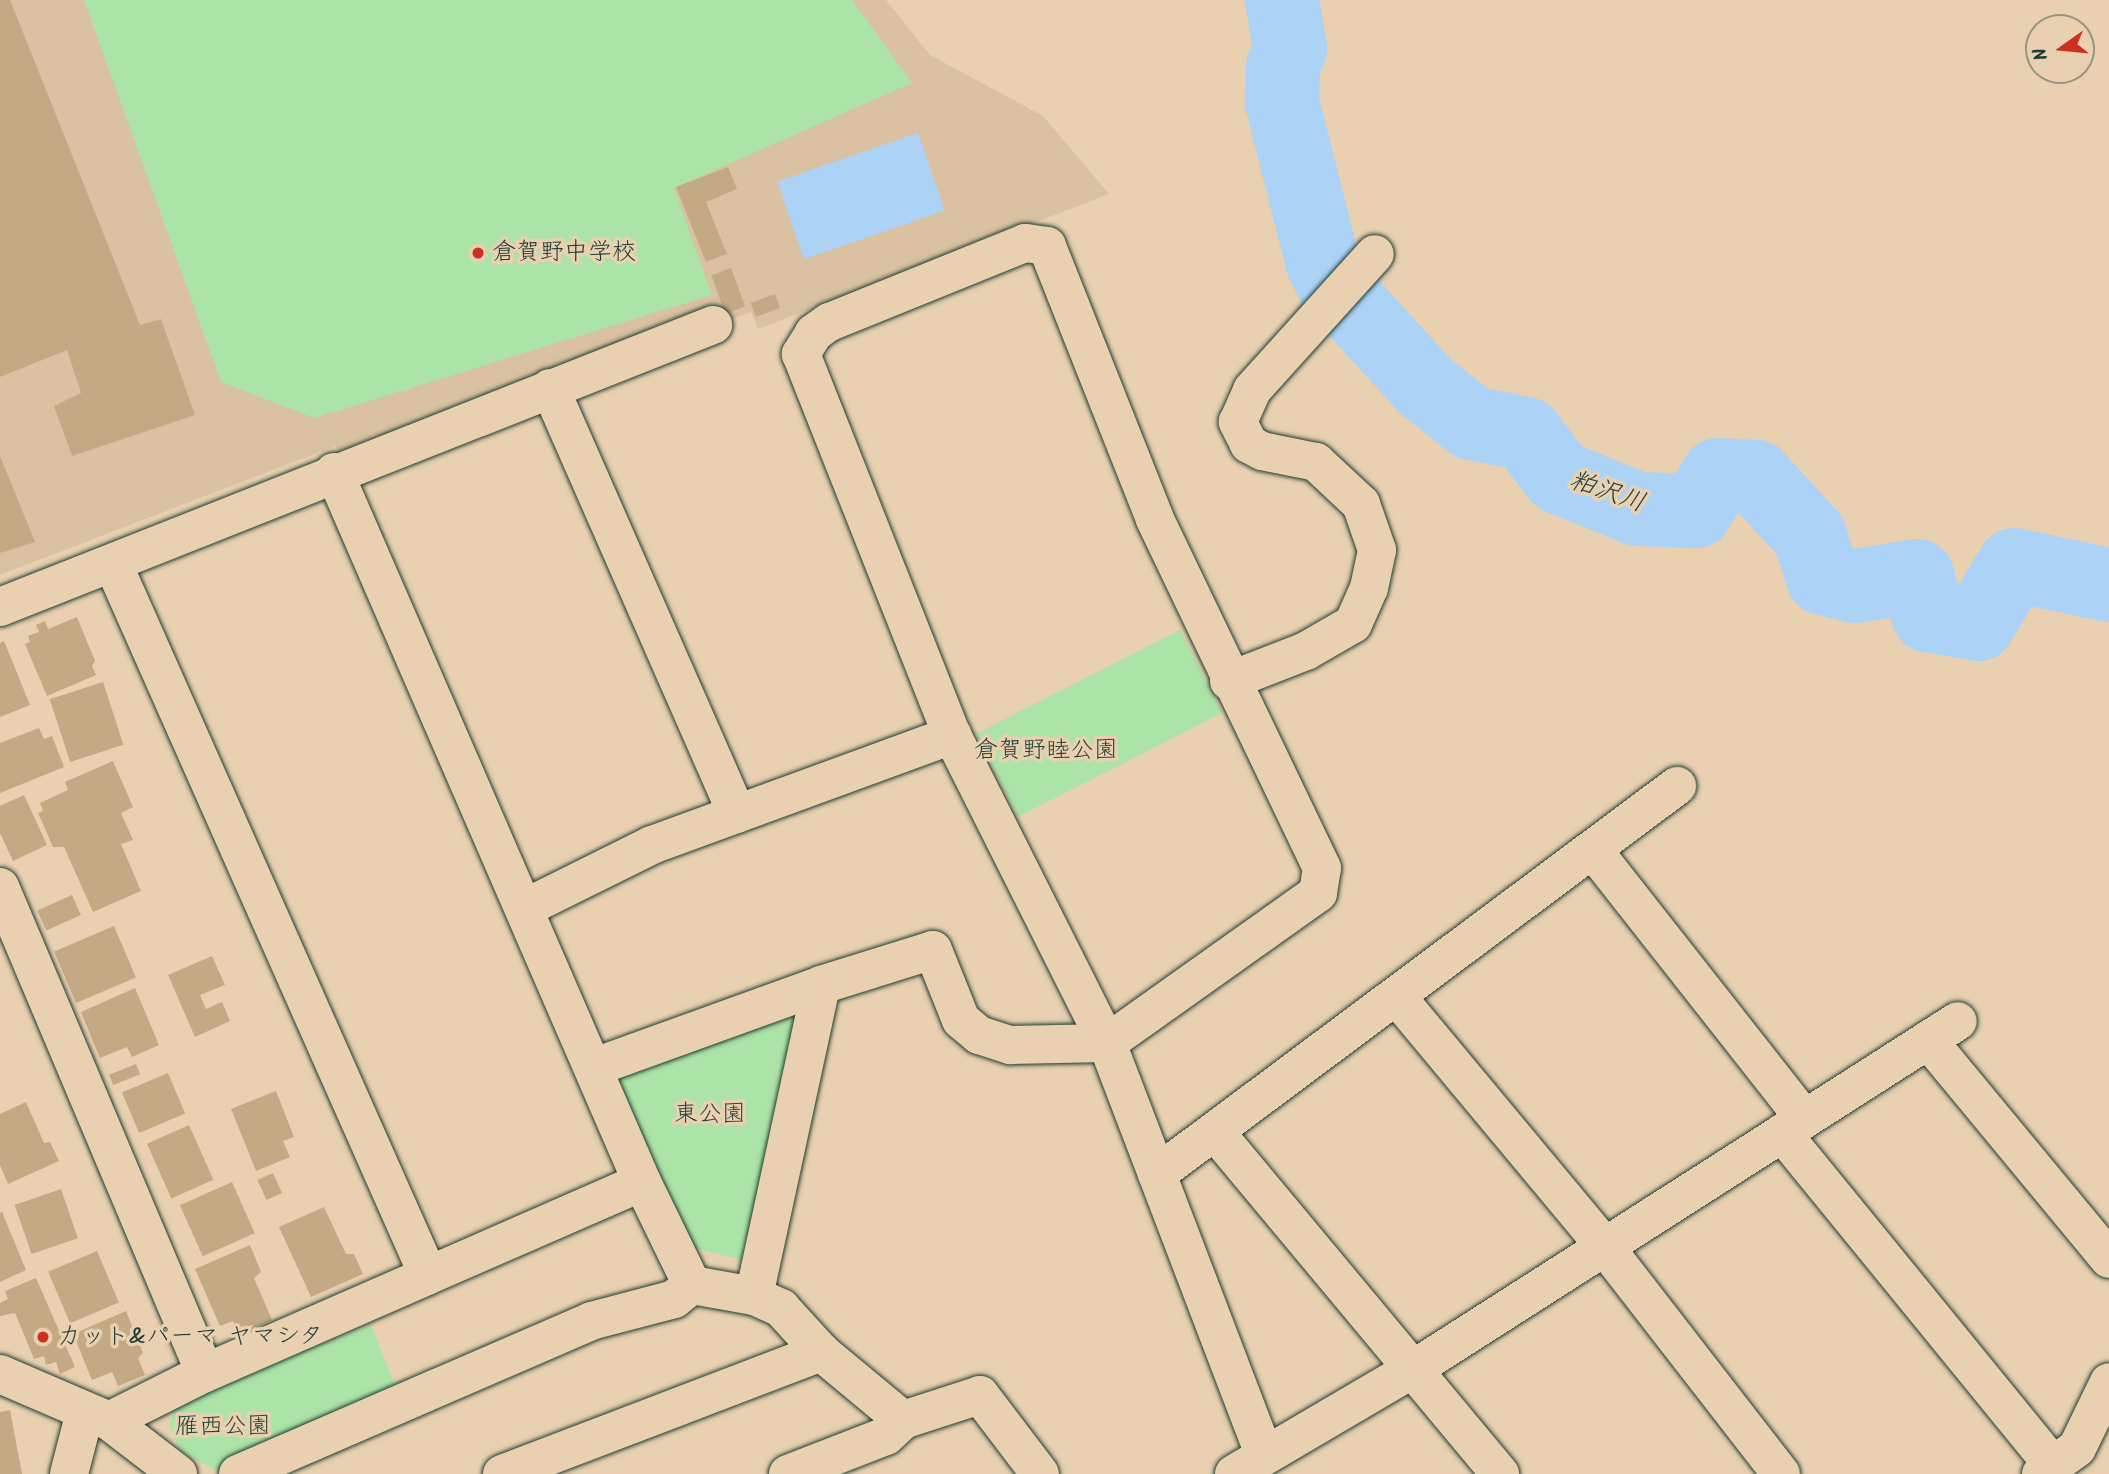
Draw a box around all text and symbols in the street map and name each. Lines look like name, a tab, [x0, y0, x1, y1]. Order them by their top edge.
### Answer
north arrow	[2025, 14, 2095, 84]
text: N	[2026, 44, 2058, 64]
place label: 倉賀野中学校	[492, 239, 636, 267]
marker: 倉賀野中学校	[470, 245, 486, 261]
water label: 粕沢川	[1565, 466, 1649, 520]
park label: 倉賀野睦公園	[974, 737, 1118, 765]
park label: 東公園	[674, 1101, 746, 1129]
place label: カット&パーマ ヤマシタ	[57, 1323, 324, 1351]
marker: カット&パーマ ヤマシタ	[35, 1329, 51, 1345]
park label: 雁西公園	[175, 1413, 271, 1441]

